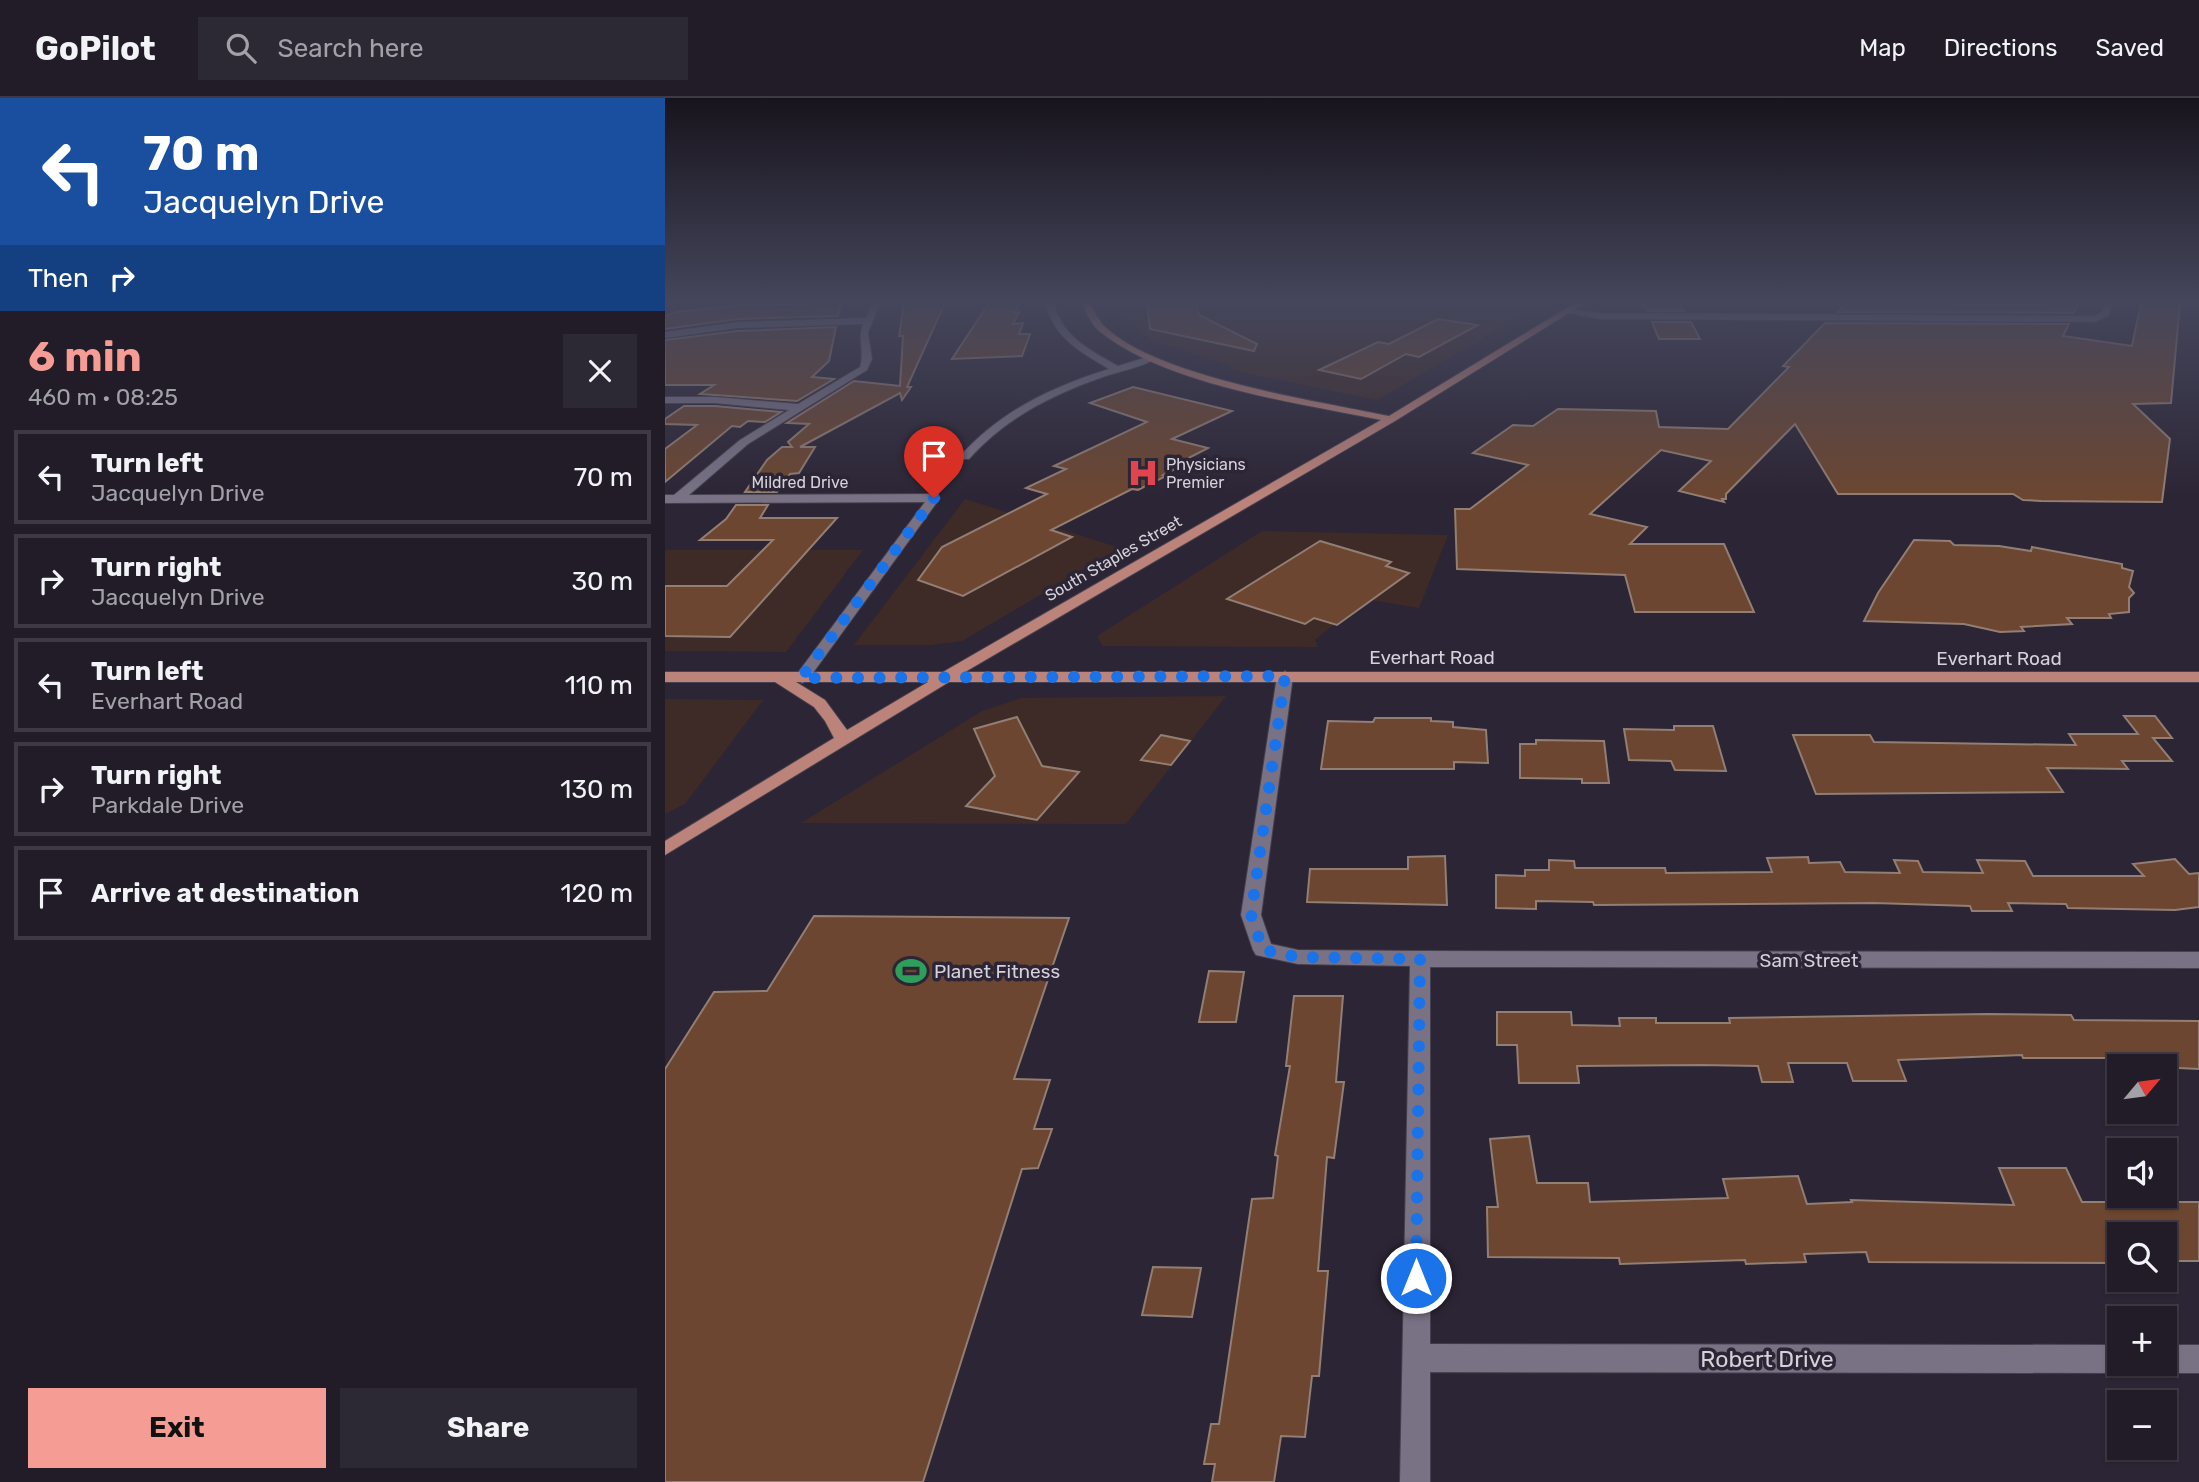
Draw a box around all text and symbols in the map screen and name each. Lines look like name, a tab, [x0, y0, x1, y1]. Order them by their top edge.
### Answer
search box	[198, 17, 688, 80]
text: GoPilot	[35, 29, 156, 68]
icon: search	[222, 29, 260, 67]
text: Search here	[278, 33, 423, 64]
text: Map	[1859, 34, 1906, 62]
text: Directions	[1944, 34, 2057, 62]
text: Saved	[2095, 34, 2164, 62]
text: 70 m	[143, 124, 260, 182]
icon: left	[28, 126, 119, 217]
text: Jacquelyn Drive	[143, 183, 384, 221]
icon: right	[103, 259, 141, 297]
text: Then	[28, 263, 89, 294]
text: 6 min	[28, 332, 142, 382]
button: close	[563, 334, 637, 408]
text: 460 m · 08:25	[28, 383, 178, 411]
pin	[904, 426, 964, 498]
icon: arrive	[915, 437, 953, 475]
text: Turn left	[91, 448, 203, 479]
place label: Physicians Premier	[1166, 455, 1246, 492]
hospital icon: Physicians Premier	[1126, 456, 1160, 490]
icon: left	[32, 458, 70, 496]
text: 70 m	[574, 462, 633, 493]
street label: Mildred Drive	[752, 473, 848, 492]
text: Jacquelyn Drive	[91, 479, 265, 507]
street label: South Staples Street	[1042, 512, 1185, 605]
text: Turn right	[91, 552, 221, 583]
icon: right	[32, 562, 70, 600]
text: 30 m	[571, 566, 633, 597]
text: Jacquelyn Drive	[91, 583, 265, 611]
street label: Everhart Road	[1369, 646, 1495, 669]
street label: Everhart Road	[1936, 647, 2062, 670]
text: Turn left	[91, 656, 203, 687]
icon: left	[32, 666, 70, 704]
text: 110 m	[565, 670, 633, 701]
text: Everhart Road	[91, 687, 243, 715]
text: Turn right	[91, 760, 221, 791]
icon: right	[32, 770, 70, 808]
text: 130 m	[560, 774, 633, 805]
text: Parkdale Drive	[91, 791, 244, 819]
icon: arrive	[32, 874, 70, 912]
text: Arrive at destination	[91, 878, 359, 909]
text: 120 m	[561, 878, 633, 909]
street label: Sam Street	[1760, 949, 1859, 972]
sports icon: Planet Fitness	[894, 954, 928, 988]
place label: Planet Fitness	[934, 960, 1060, 983]
north arrow	[2107, 1054, 2177, 1124]
map controls	[2107, 1054, 2177, 1460]
button: sound	[2107, 1138, 2177, 1208]
button: search	[2107, 1222, 2177, 1292]
position arrow	[1379, 1241, 1453, 1315]
button: +	[2107, 1306, 2177, 1376]
street label: Robert Drive	[1700, 1345, 1834, 1373]
button: Exit	[28, 1388, 326, 1468]
button: Share	[340, 1388, 637, 1468]
button: −	[2107, 1390, 2177, 1460]

